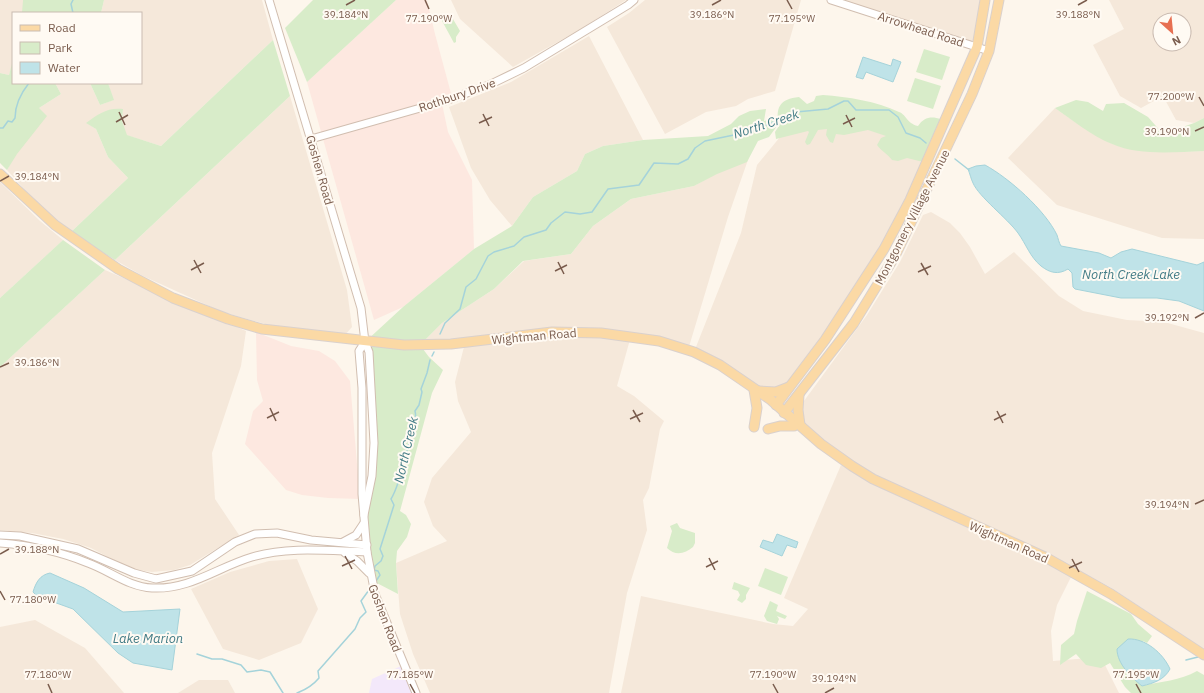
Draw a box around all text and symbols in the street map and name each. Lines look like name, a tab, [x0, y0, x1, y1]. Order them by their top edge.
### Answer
text: 39.184°N	[324, 8, 368, 21]
text: 39.186°N	[690, 8, 734, 21]
street label: Arrowhead Road	[876, 8, 966, 50]
text: 39.188°N	[1056, 8, 1100, 21]
legend	[12, 12, 142, 84]
text: 77.190°W	[406, 12, 452, 25]
text: 77.195°W	[769, 12, 815, 25]
north arrow	[1152, 12, 1192, 52]
text: Road	[48, 20, 76, 35]
text: N	[1170, 33, 1183, 49]
text: Park	[48, 40, 73, 55]
text: Water	[48, 60, 81, 75]
street label: Rothbury Drive	[417, 75, 498, 115]
text: 77.200°W	[1148, 90, 1194, 103]
water label: North Creek	[731, 105, 801, 143]
text: 39.190°N	[1145, 125, 1189, 138]
street label: Goshen Road	[303, 134, 337, 206]
street label: Montgomery Village Avenue	[871, 147, 953, 287]
text: 39.184°N	[15, 170, 59, 183]
water label: North Creek Lake	[1082, 266, 1180, 283]
text: 39.192°N	[1145, 311, 1189, 324]
street label: Wightman Road	[491, 325, 577, 347]
text: 39.186°N	[15, 356, 59, 369]
water label: North Creek	[390, 415, 422, 485]
text: 39.194°N	[1145, 498, 1189, 511]
street label: Wightman Road	[967, 518, 1051, 566]
text: 39.188°N	[15, 543, 59, 556]
street label: Goshen Road	[365, 582, 405, 654]
text: 77.180°W	[10, 593, 56, 606]
water label: Lake Marion	[113, 630, 183, 647]
text: 77.180°W	[25, 668, 71, 681]
text: 77.185°W	[387, 668, 433, 681]
text: 77.190°W	[750, 668, 796, 681]
text: 77.195°W	[1113, 668, 1159, 681]
text: 39.194°N	[812, 672, 856, 685]

